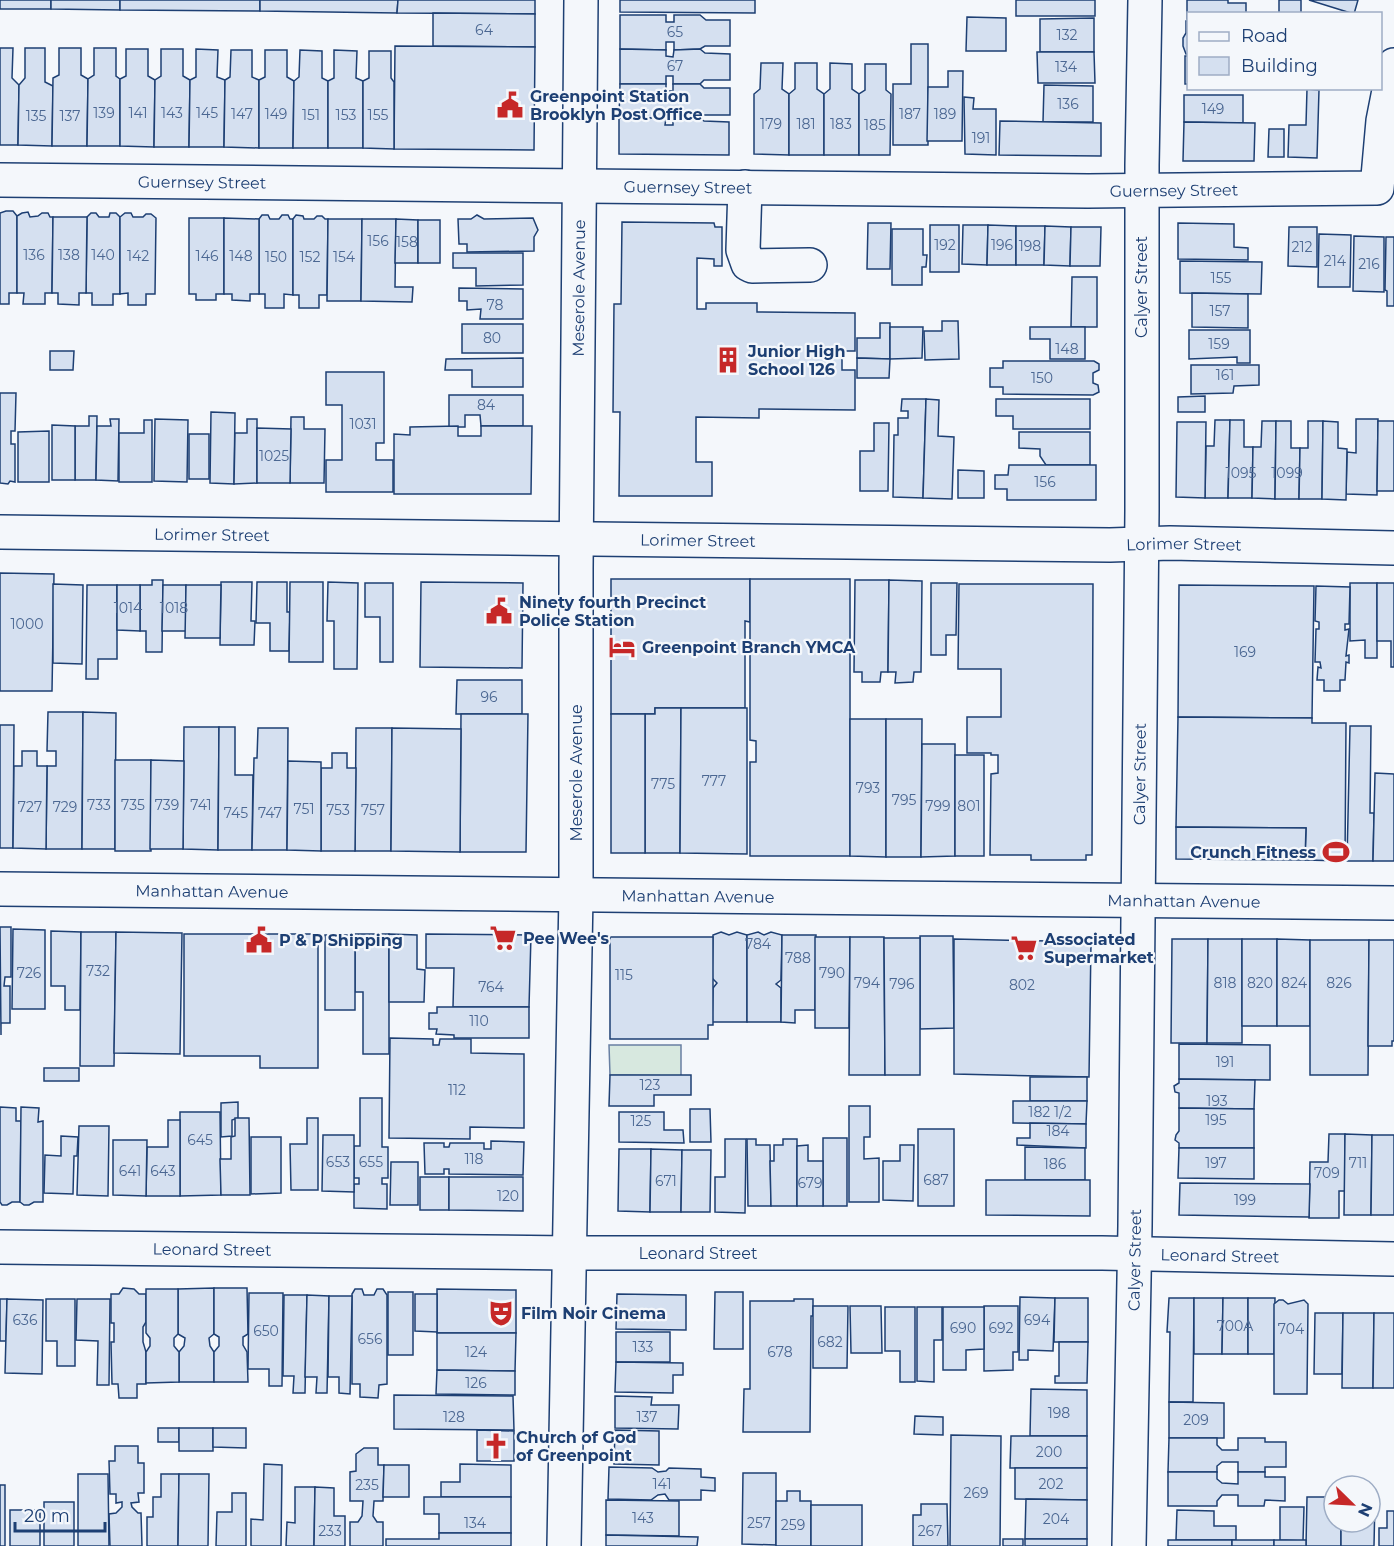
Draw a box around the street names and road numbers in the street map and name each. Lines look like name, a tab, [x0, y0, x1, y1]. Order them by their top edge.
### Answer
street label: Guernsey Street	[138, 172, 267, 193]
street label: Guernsey Street	[624, 177, 753, 198]
street label: Guernsey Street	[1110, 180, 1239, 201]
street label: Meserole Avenue	[569, 219, 589, 357]
street label: Calyer Street	[1132, 236, 1151, 338]
street label: Lorimer Street	[154, 525, 270, 545]
street label: Lorimer Street	[640, 530, 756, 551]
street label: Lorimer Street	[1126, 534, 1242, 555]
street label: Meserole Avenue	[567, 704, 586, 842]
street label: Calyer Street	[1130, 722, 1150, 825]
street label: Manhattan Avenue	[135, 881, 289, 902]
street label: Manhattan Avenue	[621, 886, 775, 907]
street label: Manhattan Avenue	[1107, 891, 1261, 912]
street label: Calyer Street	[1124, 1208, 1145, 1311]
street label: Leonard Street	[152, 1240, 272, 1260]
street label: Leonard Street	[638, 1244, 758, 1263]
street label: Leonard Street	[1160, 1245, 1280, 1267]

